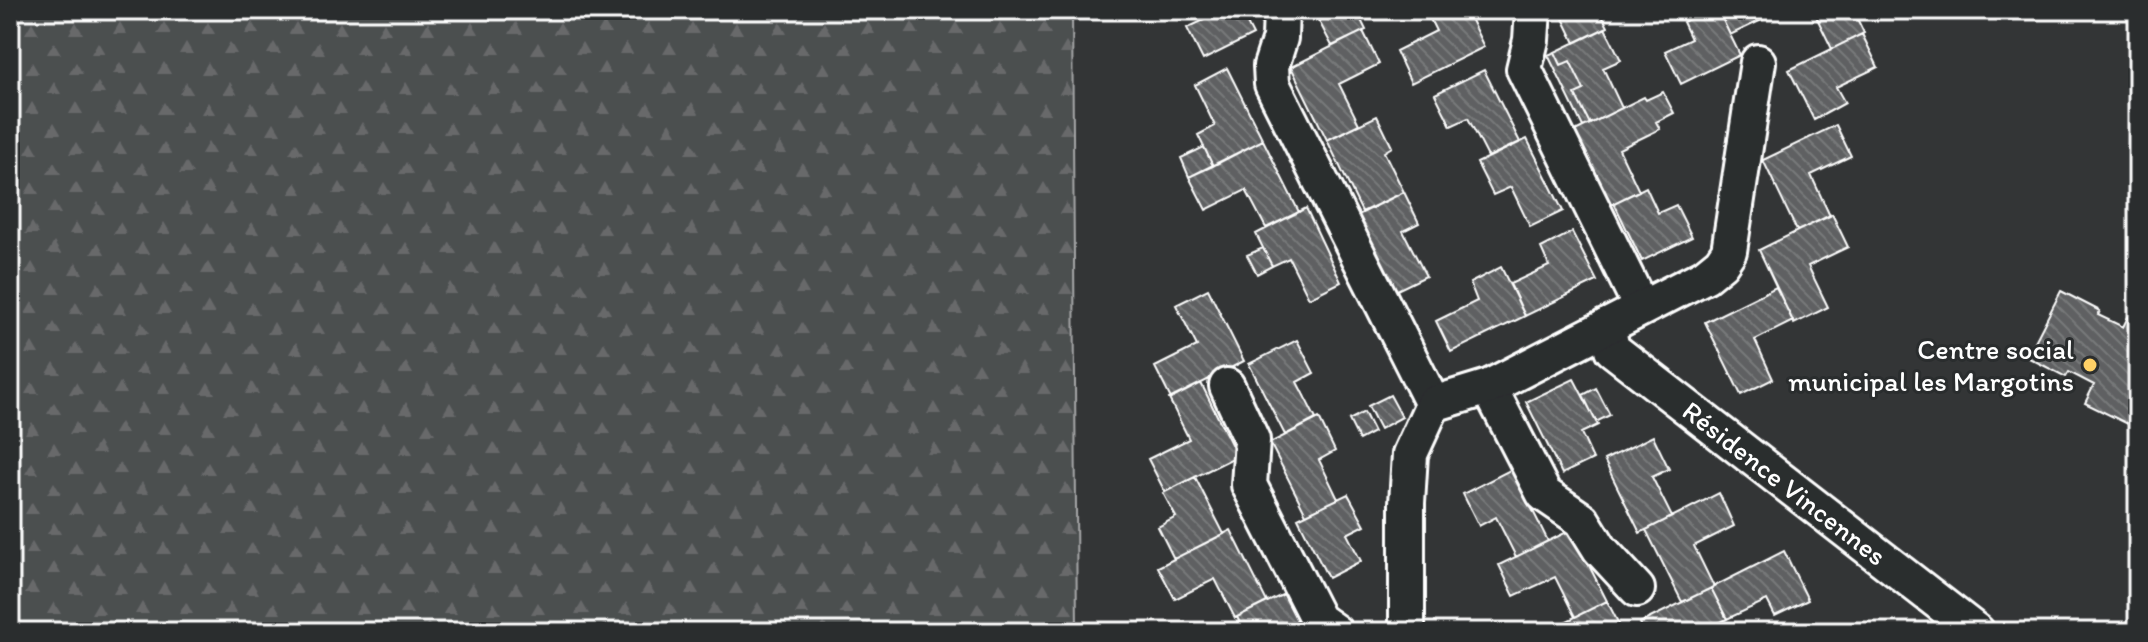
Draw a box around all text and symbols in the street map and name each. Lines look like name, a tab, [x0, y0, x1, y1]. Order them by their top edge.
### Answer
place label: Centre social municipal les Margotins	[1788, 332, 2074, 398]
marker: Centre social municipal les Margotins	[2081, 356, 2099, 374]
street label: Résidence Vincennes	[1676, 393, 1893, 573]

